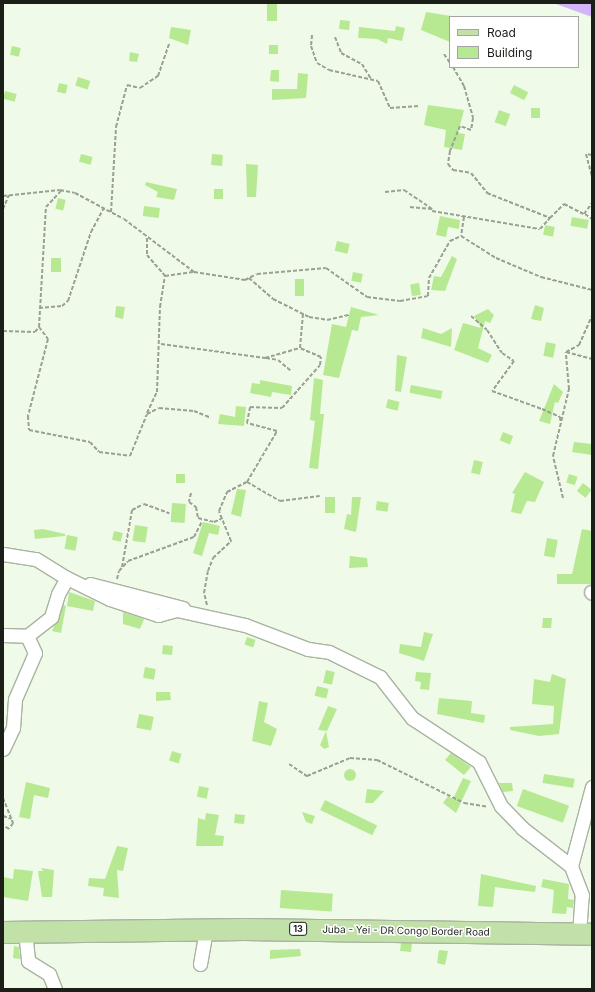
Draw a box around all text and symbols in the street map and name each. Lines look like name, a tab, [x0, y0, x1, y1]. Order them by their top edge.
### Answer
legend	[449, 16, 579, 68]
text: Road	[487, 25, 516, 40]
text: Building	[487, 45, 532, 60]
road number: 13	[289, 922, 307, 936]
street label: Juba - Yei - DR Congo Border Road	[322, 924, 490, 938]

